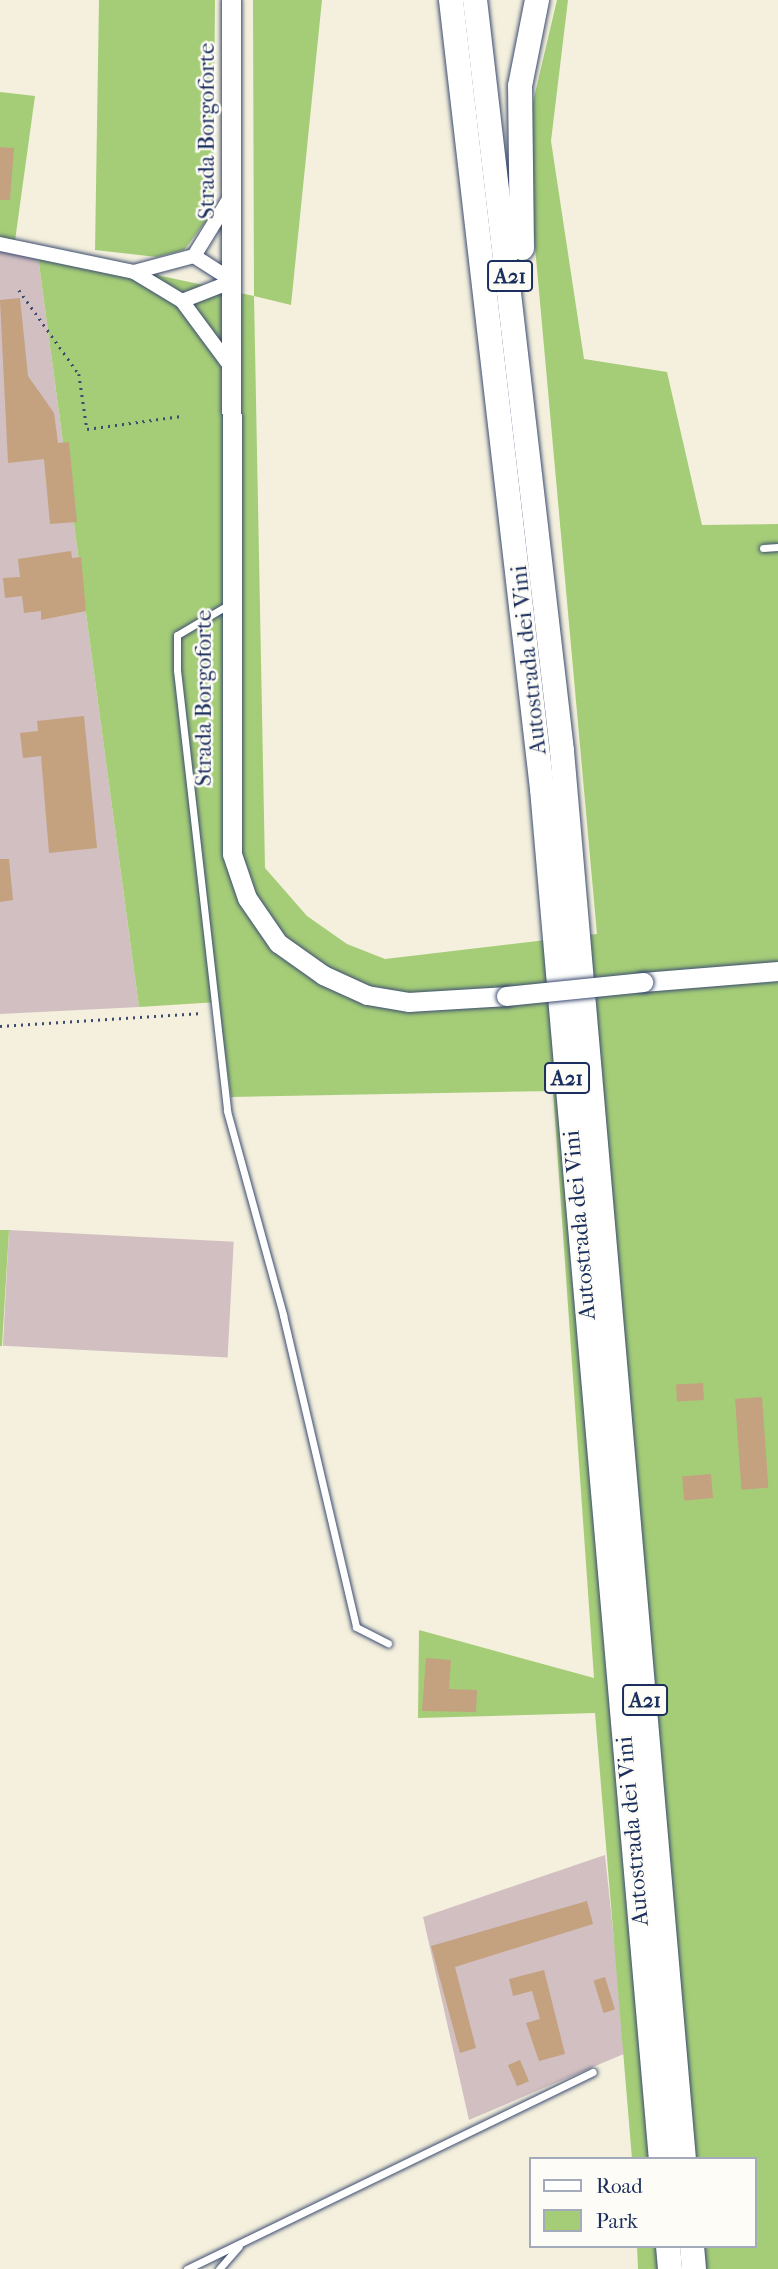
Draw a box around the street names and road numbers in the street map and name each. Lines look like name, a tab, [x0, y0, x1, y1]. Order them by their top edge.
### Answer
street label: Strada Borgoforte	[193, 43, 221, 219]
road number: A21	[486, 258, 534, 294]
street label: Autostrada dei Vini	[505, 564, 553, 756]
street label: Strada Borgoforte	[190, 610, 218, 786]
road number: A21	[542, 1060, 592, 1096]
street label: Autostrada dei Vini	[558, 1129, 602, 1321]
road number: A21	[620, 1682, 670, 1718]
street label: Autostrada dei Vini	[611, 1735, 655, 1927]

